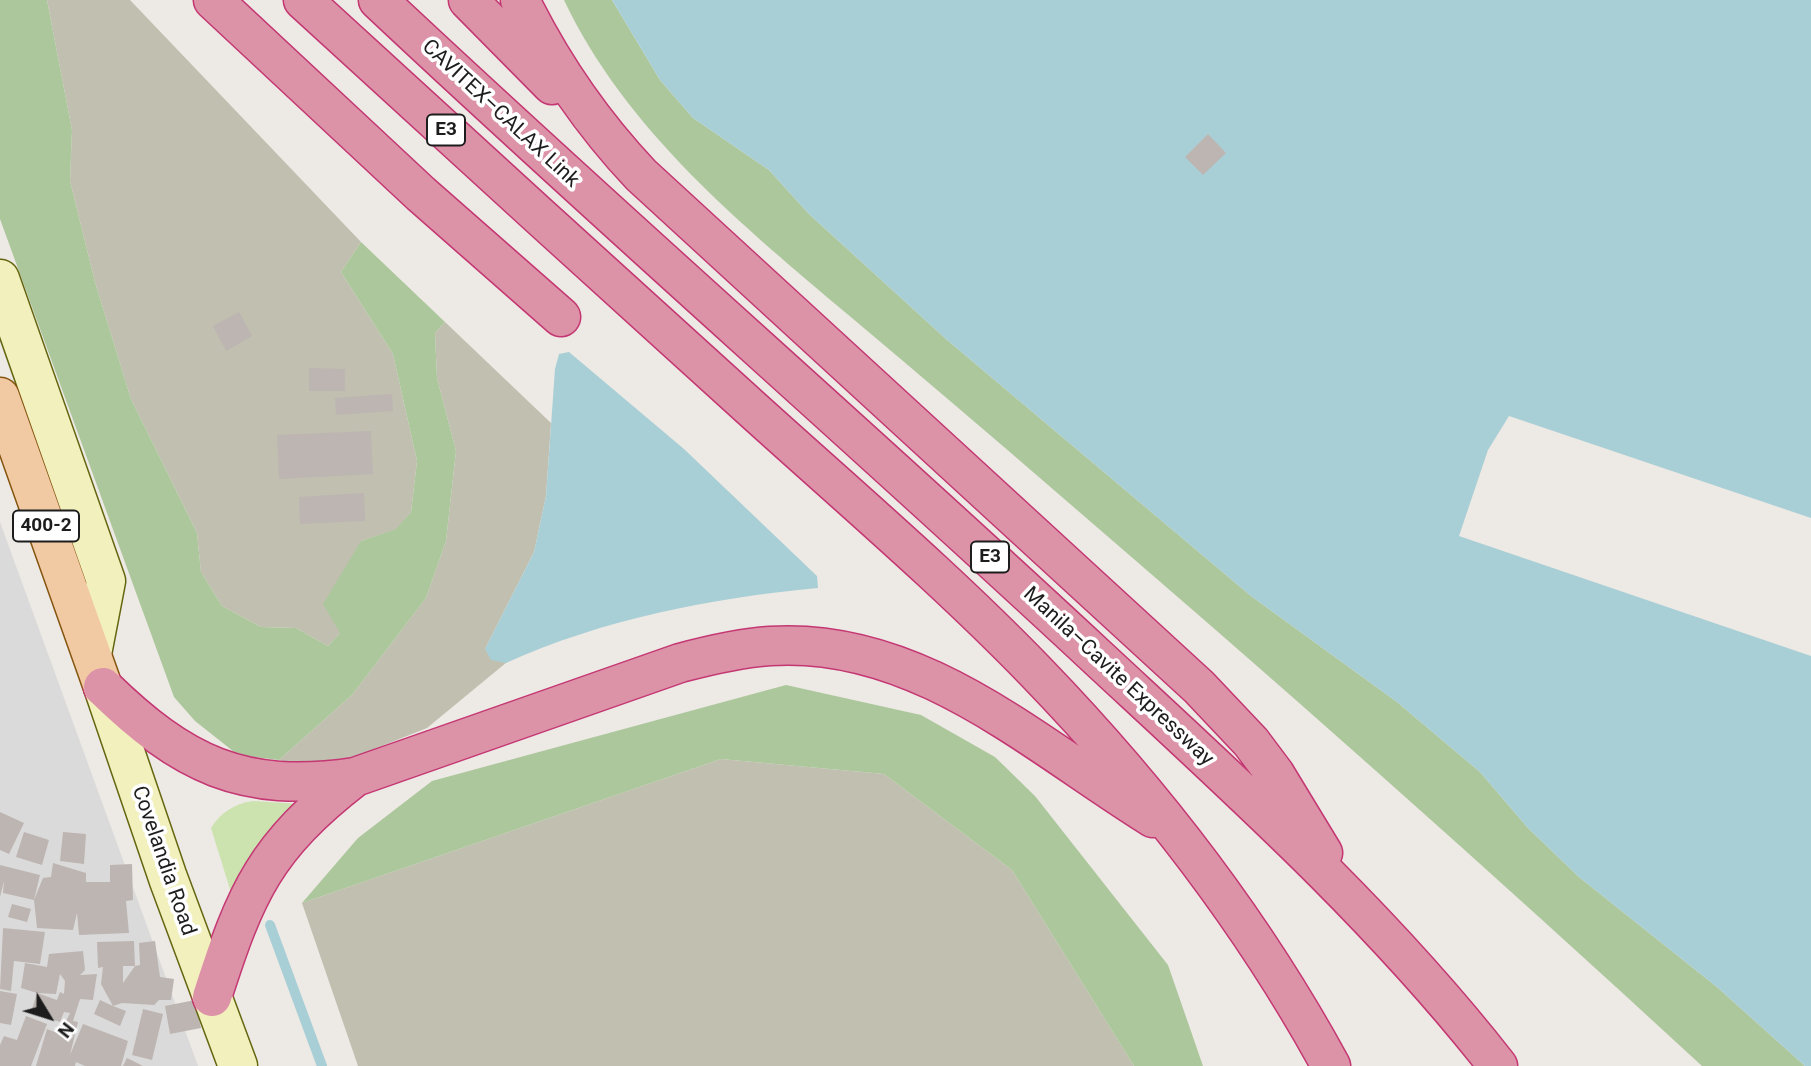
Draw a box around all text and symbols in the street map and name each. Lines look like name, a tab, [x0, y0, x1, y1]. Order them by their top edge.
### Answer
street label: CAVITEX–CALAX Link	[416, 35, 584, 193]
road number: E3	[427, 114, 465, 146]
road number: 400-2	[13, 510, 79, 541]
road number: E3	[971, 542, 1009, 572]
street label: Manila–Cavite Expressway	[1018, 582, 1218, 772]
street label: Covelandia Road	[126, 783, 200, 939]
north arrow	[14, 982, 84, 1052]
text: N	[53, 1018, 79, 1043]

